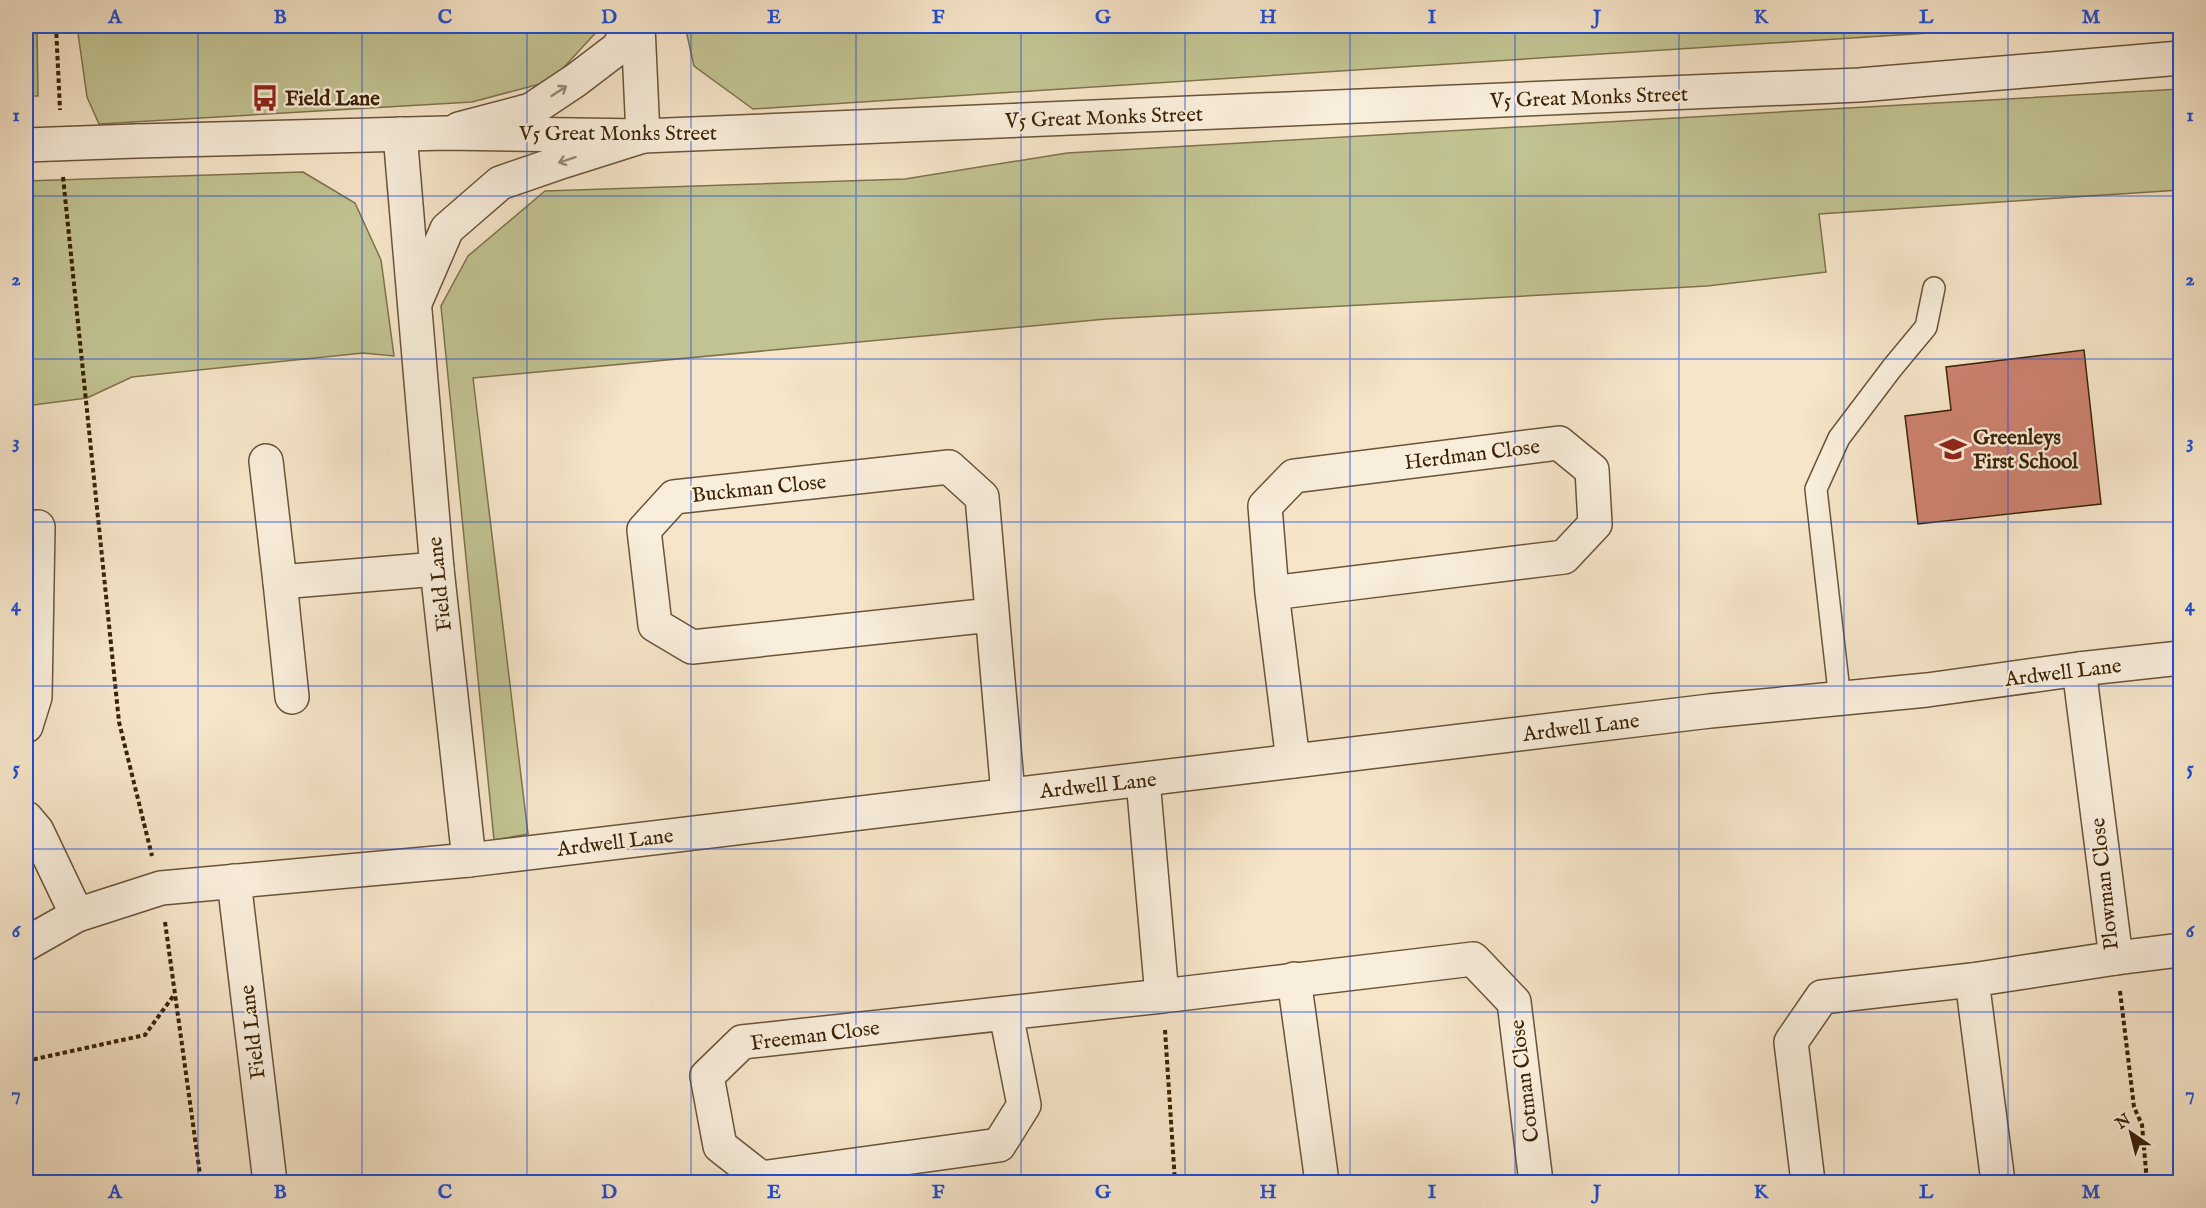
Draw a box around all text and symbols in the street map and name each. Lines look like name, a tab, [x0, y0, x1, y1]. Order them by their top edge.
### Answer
text: A	[107, 5, 123, 30]
text: B	[273, 5, 287, 30]
text: C	[438, 5, 452, 30]
text: D	[601, 5, 617, 30]
text: E	[767, 5, 781, 30]
text: F	[932, 5, 945, 30]
text: G	[1095, 5, 1112, 30]
text: H	[1259, 5, 1277, 30]
text: I	[1428, 5, 1437, 30]
text: J	[1590, 5, 1602, 30]
text: K	[1754, 5, 1770, 30]
text: L	[1919, 5, 1934, 30]
text: M	[2082, 5, 2101, 30]
street label: V5 Great Monks Street	[1489, 82, 1689, 115]
bus stop icon: Field Lane	[250, 83, 280, 113]
one-way arrow	[550, 85, 567, 98]
place label: Field Lane	[285, 86, 380, 113]
street label: V5 Great Monks Street	[1004, 102, 1204, 135]
text: 1	[12, 103, 20, 128]
text: 1	[2186, 103, 2194, 128]
street label: V5 Great Monks Street	[518, 121, 717, 148]
one-way arrow	[558, 155, 577, 166]
text: 2	[11, 267, 21, 292]
text: 2	[2185, 267, 2195, 292]
place label: Greenleys First School	[1973, 425, 2079, 476]
text: 3	[12, 430, 20, 455]
text: 3	[2186, 430, 2194, 455]
street label: Herdman Close	[1403, 434, 1542, 477]
school or university icon: Greenleys First School	[1938, 434, 1968, 464]
street label: Buckman Close	[691, 469, 828, 510]
street label: Field Lane	[422, 535, 459, 632]
text: 4	[11, 593, 22, 618]
text: 4	[2185, 593, 2196, 618]
street label: Ardwell Lane	[2002, 653, 2123, 694]
street label: Ardwell Lane	[1520, 708, 1641, 749]
text: 5	[12, 756, 20, 781]
text: 5	[2186, 756, 2194, 781]
street label: Ardwell Lane	[1037, 767, 1158, 806]
street label: Plowman Close	[2085, 816, 2126, 951]
street label: Ardwell Lane	[554, 823, 675, 864]
text: 6	[12, 919, 22, 944]
text: 6	[2186, 919, 2196, 944]
street label: Field Lane	[234, 983, 273, 1080]
street label: Freeman Close	[749, 1015, 882, 1058]
street label: Cotman Close	[1505, 1017, 1546, 1144]
text: 7	[11, 1082, 21, 1107]
text: 7	[2185, 1082, 2195, 1107]
north arrow	[2101, 1103, 2161, 1163]
text: N	[2111, 1110, 2135, 1135]
text: A	[107, 1180, 123, 1205]
text: B	[273, 1180, 287, 1205]
text: C	[438, 1180, 452, 1205]
text: D	[601, 1180, 617, 1205]
text: E	[767, 1180, 781, 1205]
text: F	[932, 1180, 945, 1205]
text: G	[1095, 1180, 1112, 1205]
text: H	[1259, 1180, 1277, 1205]
text: I	[1428, 1180, 1437, 1205]
text: J	[1590, 1180, 1602, 1205]
text: K	[1754, 1180, 1770, 1205]
text: L	[1919, 1180, 1934, 1205]
text: M	[2082, 1180, 2101, 1205]

